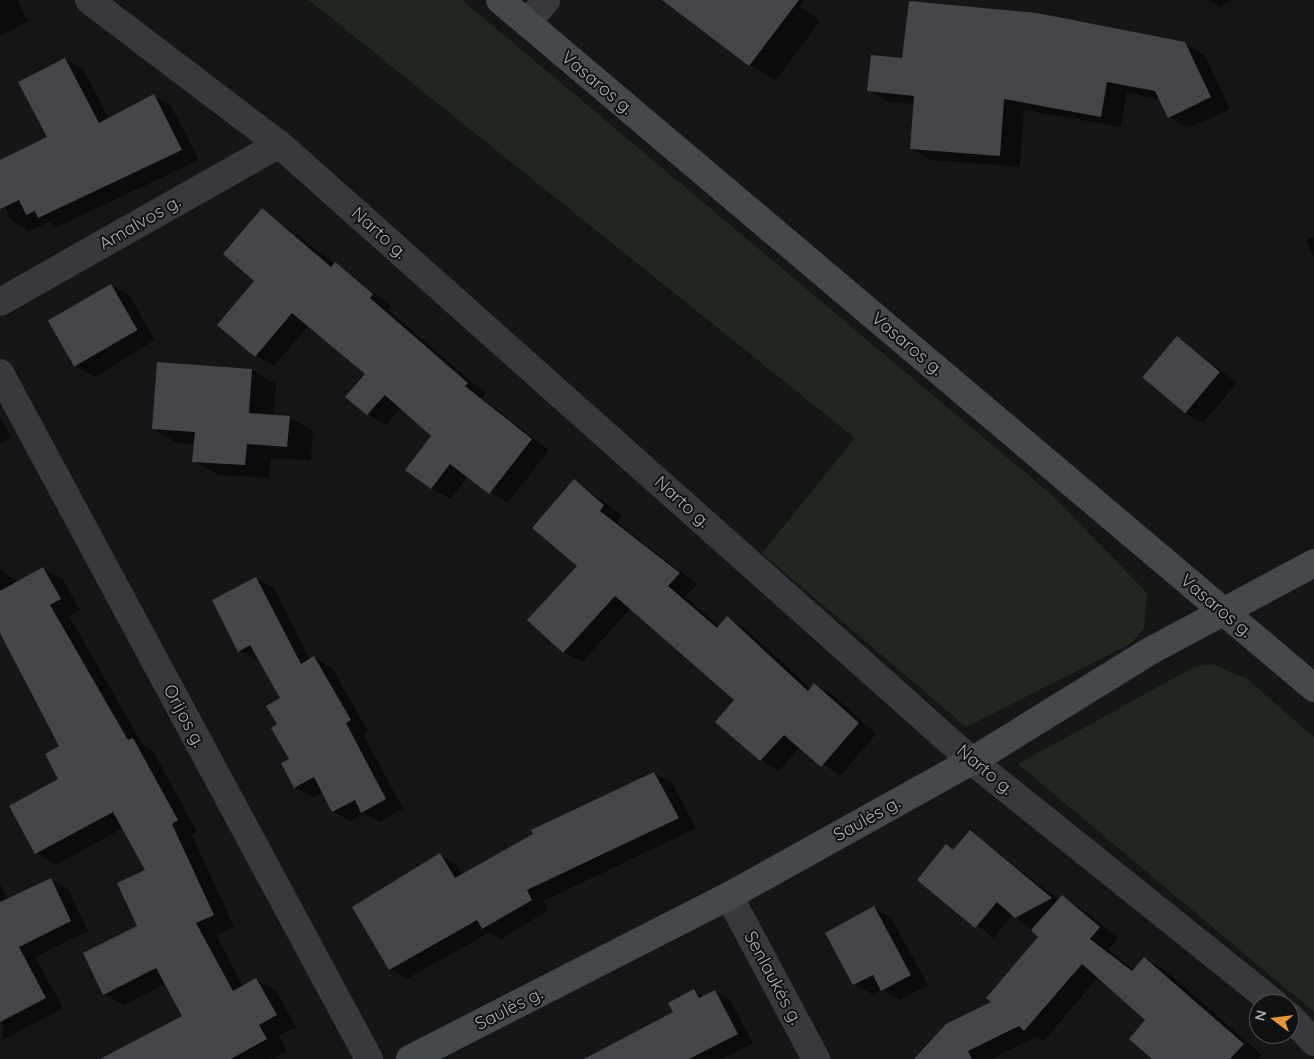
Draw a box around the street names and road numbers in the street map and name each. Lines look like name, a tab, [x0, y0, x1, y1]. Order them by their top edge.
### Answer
street label: Vasaros g.	[557, 47, 637, 119]
street label: Amalvos g.	[95, 191, 185, 255]
street label: Narto g.	[347, 202, 411, 264]
street label: Vasaros g.	[867, 308, 947, 380]
street label: Narto g.	[650, 471, 714, 533]
street label: Vasaros g.	[1176, 570, 1256, 642]
street label: Orijos g.	[158, 681, 210, 751]
street label: Narto g.	[952, 740, 1018, 800]
street label: Saulės g.	[830, 792, 904, 846]
street label: Senlaukės g.	[739, 927, 807, 1029]
street label: Saulės g.	[472, 983, 546, 1035]

